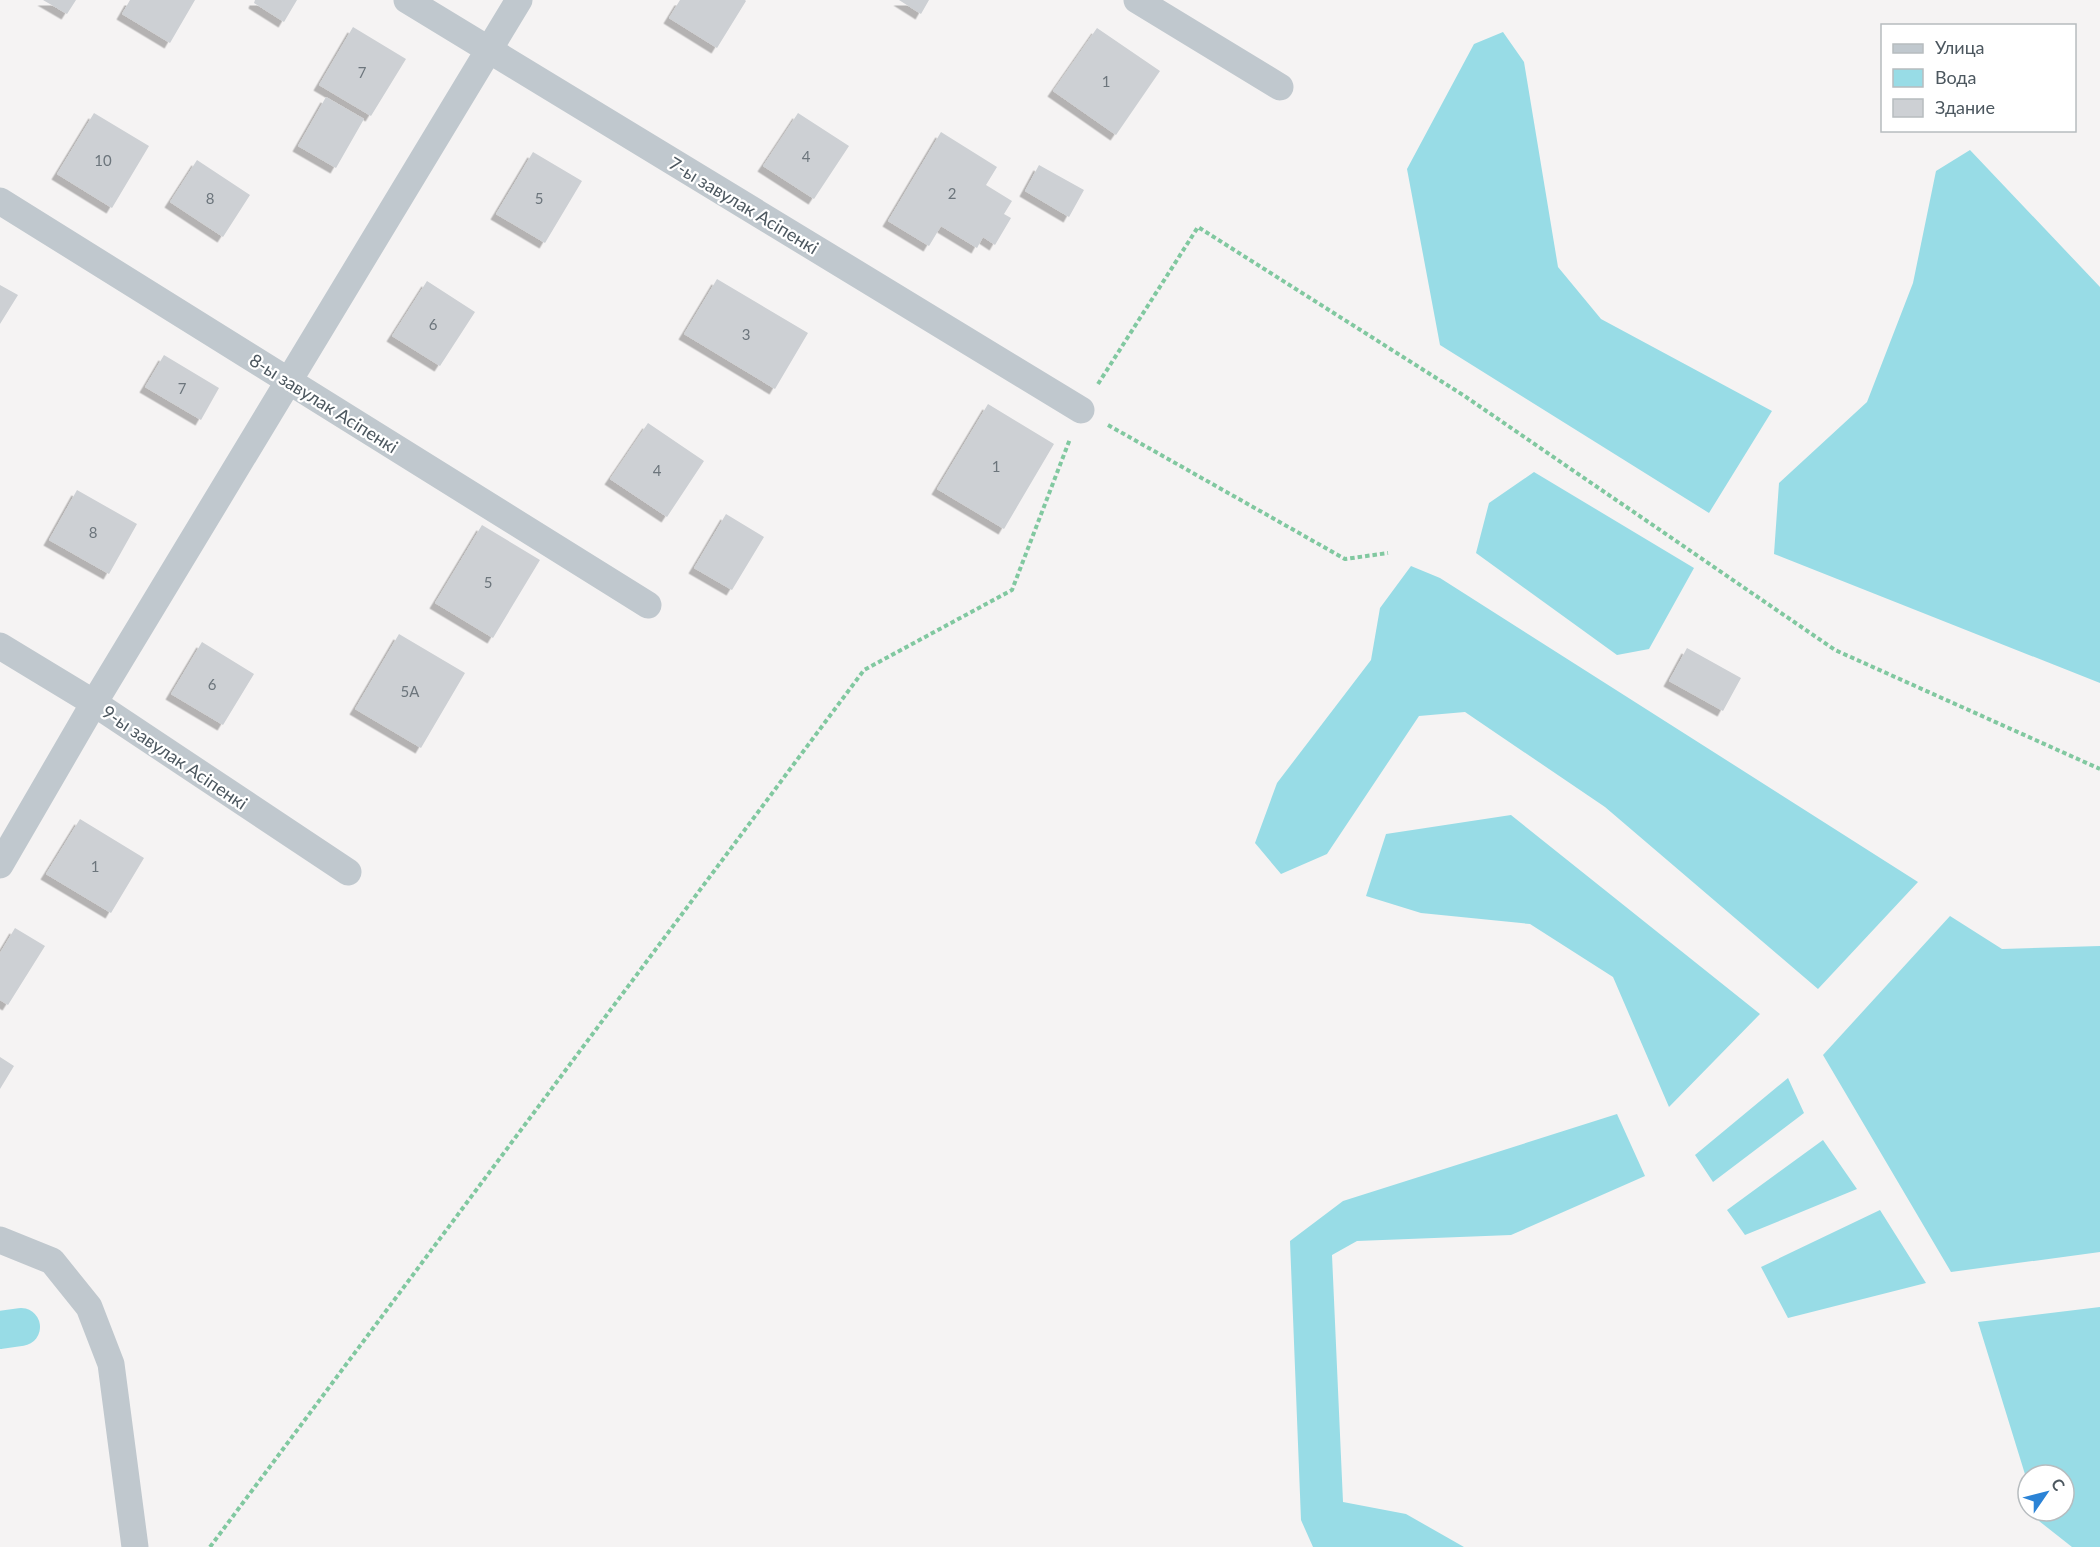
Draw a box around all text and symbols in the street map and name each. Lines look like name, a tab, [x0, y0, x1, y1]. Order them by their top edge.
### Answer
legend	[1881, 24, 2076, 132]
text: Улица	[1935, 36, 1985, 58]
house number: 7	[358, 63, 367, 81]
text: Вода	[1935, 66, 1976, 88]
house number: 1	[1102, 72, 1110, 90]
text: Здание	[1935, 96, 1995, 118]
house number: 4	[802, 147, 811, 165]
house number: 10	[94, 151, 112, 169]
street label: 7-ы завулак Асіпенкі	[665, 152, 823, 258]
house number: 2	[948, 184, 956, 202]
house number: 8	[206, 189, 214, 207]
house number: 5	[535, 189, 543, 207]
house number: 6	[429, 315, 438, 333]
house number: 3	[742, 325, 750, 343]
street label: 8-ы завулак Асіпенкі	[246, 348, 402, 458]
house number: 7	[178, 379, 187, 397]
house number: 1	[992, 457, 1000, 475]
house number: 4	[653, 461, 662, 479]
house number: 8	[89, 523, 97, 541]
house number: 5	[484, 573, 492, 591]
house number: 6	[208, 675, 217, 693]
house number: 5А	[401, 682, 420, 700]
street label: 9-ы завулак Асіпенкі	[98, 700, 252, 814]
house number: 1	[91, 857, 99, 875]
north arrow	[2016, 1463, 2076, 1523]
text: С	[2048, 1474, 2070, 1494]

